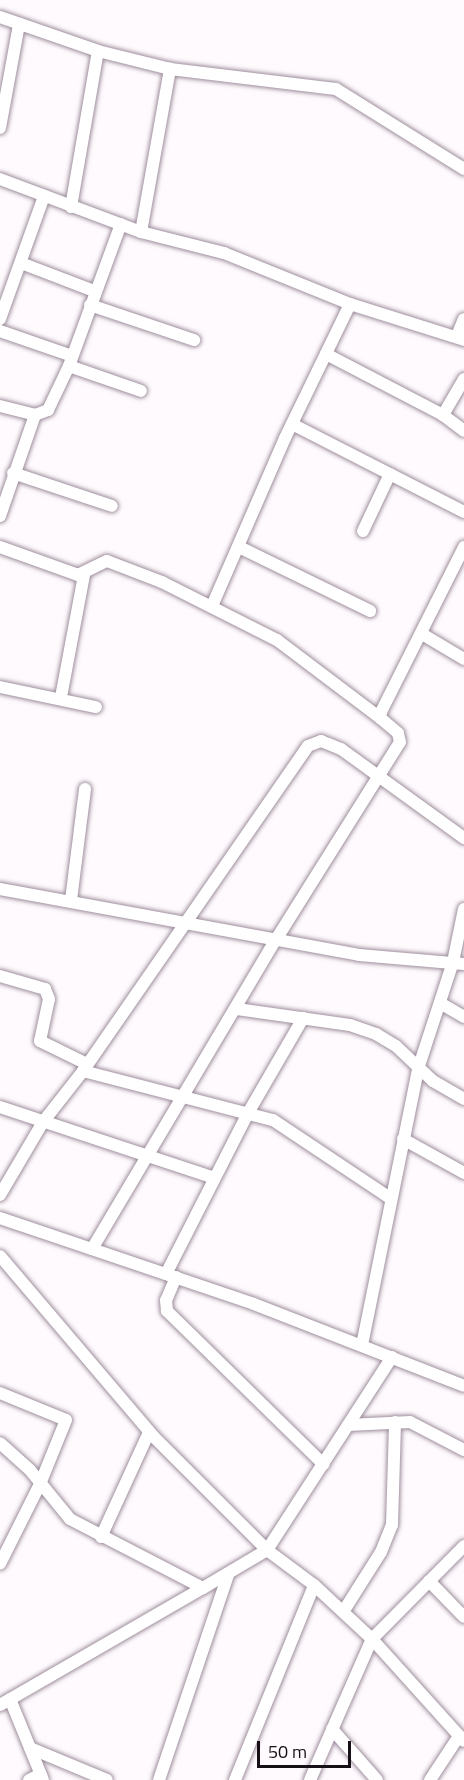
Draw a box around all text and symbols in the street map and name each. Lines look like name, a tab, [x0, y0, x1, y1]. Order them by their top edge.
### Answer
scale bar	[260, 1729, 354, 1767]
text: 50 m	[268, 1738, 307, 1765]

